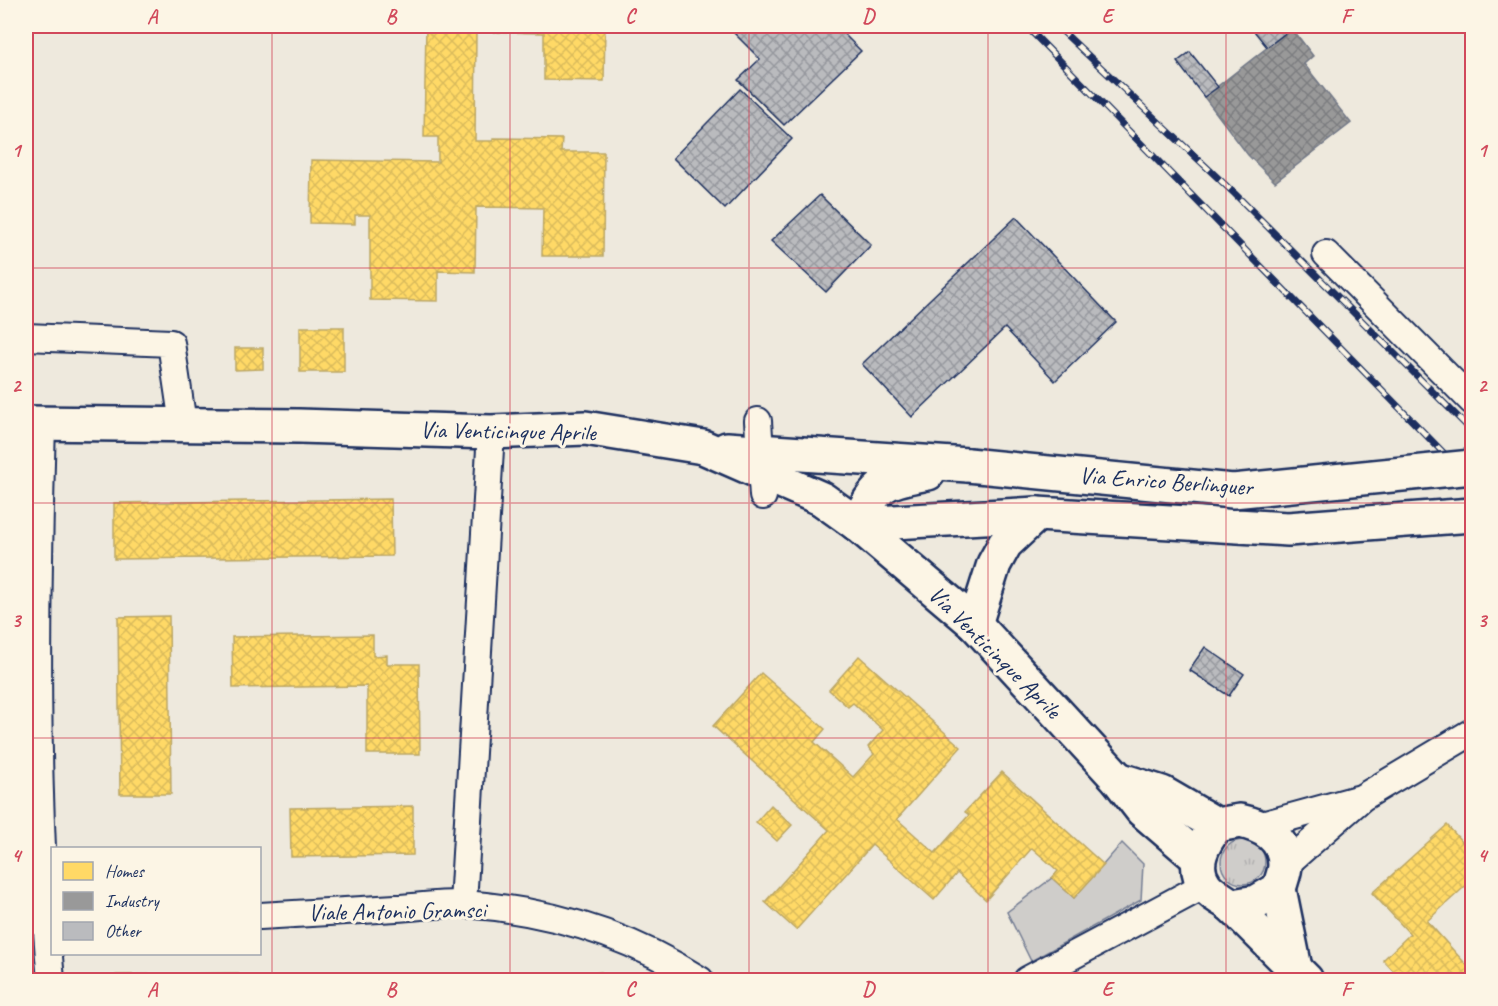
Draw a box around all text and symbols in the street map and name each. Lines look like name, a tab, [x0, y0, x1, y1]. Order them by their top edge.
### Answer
text: A	[147, 4, 159, 29]
text: B	[386, 4, 398, 29]
text: C	[625, 4, 637, 29]
text: D	[862, 4, 876, 29]
text: E	[1102, 4, 1116, 29]
text: F	[1341, 4, 1355, 29]
text: 1	[12, 138, 23, 163]
text: 1	[1478, 138, 1489, 163]
text: 2	[12, 373, 23, 398]
text: 2	[1478, 373, 1489, 398]
street label: Via Venticinque Aprile	[420, 414, 598, 448]
street label: Via Enrico Berlinguer	[1078, 460, 1256, 502]
street label: Via Venticinque Aprile	[922, 579, 1069, 726]
text: 3	[12, 608, 23, 633]
text: 3	[1478, 608, 1489, 633]
text: 4	[12, 843, 24, 868]
text: 4	[1478, 843, 1490, 868]
legend	[51, 847, 261, 955]
text: Homes	[105, 860, 145, 882]
text: Industry	[105, 890, 160, 912]
street label: Viale Antonio Gramsci	[308, 894, 489, 928]
text: Other	[105, 920, 142, 942]
text: A	[147, 977, 159, 1002]
text: B	[386, 977, 398, 1002]
text: C	[625, 977, 637, 1002]
text: D	[862, 977, 876, 1002]
text: E	[1102, 977, 1116, 1002]
text: F	[1341, 977, 1355, 1002]

